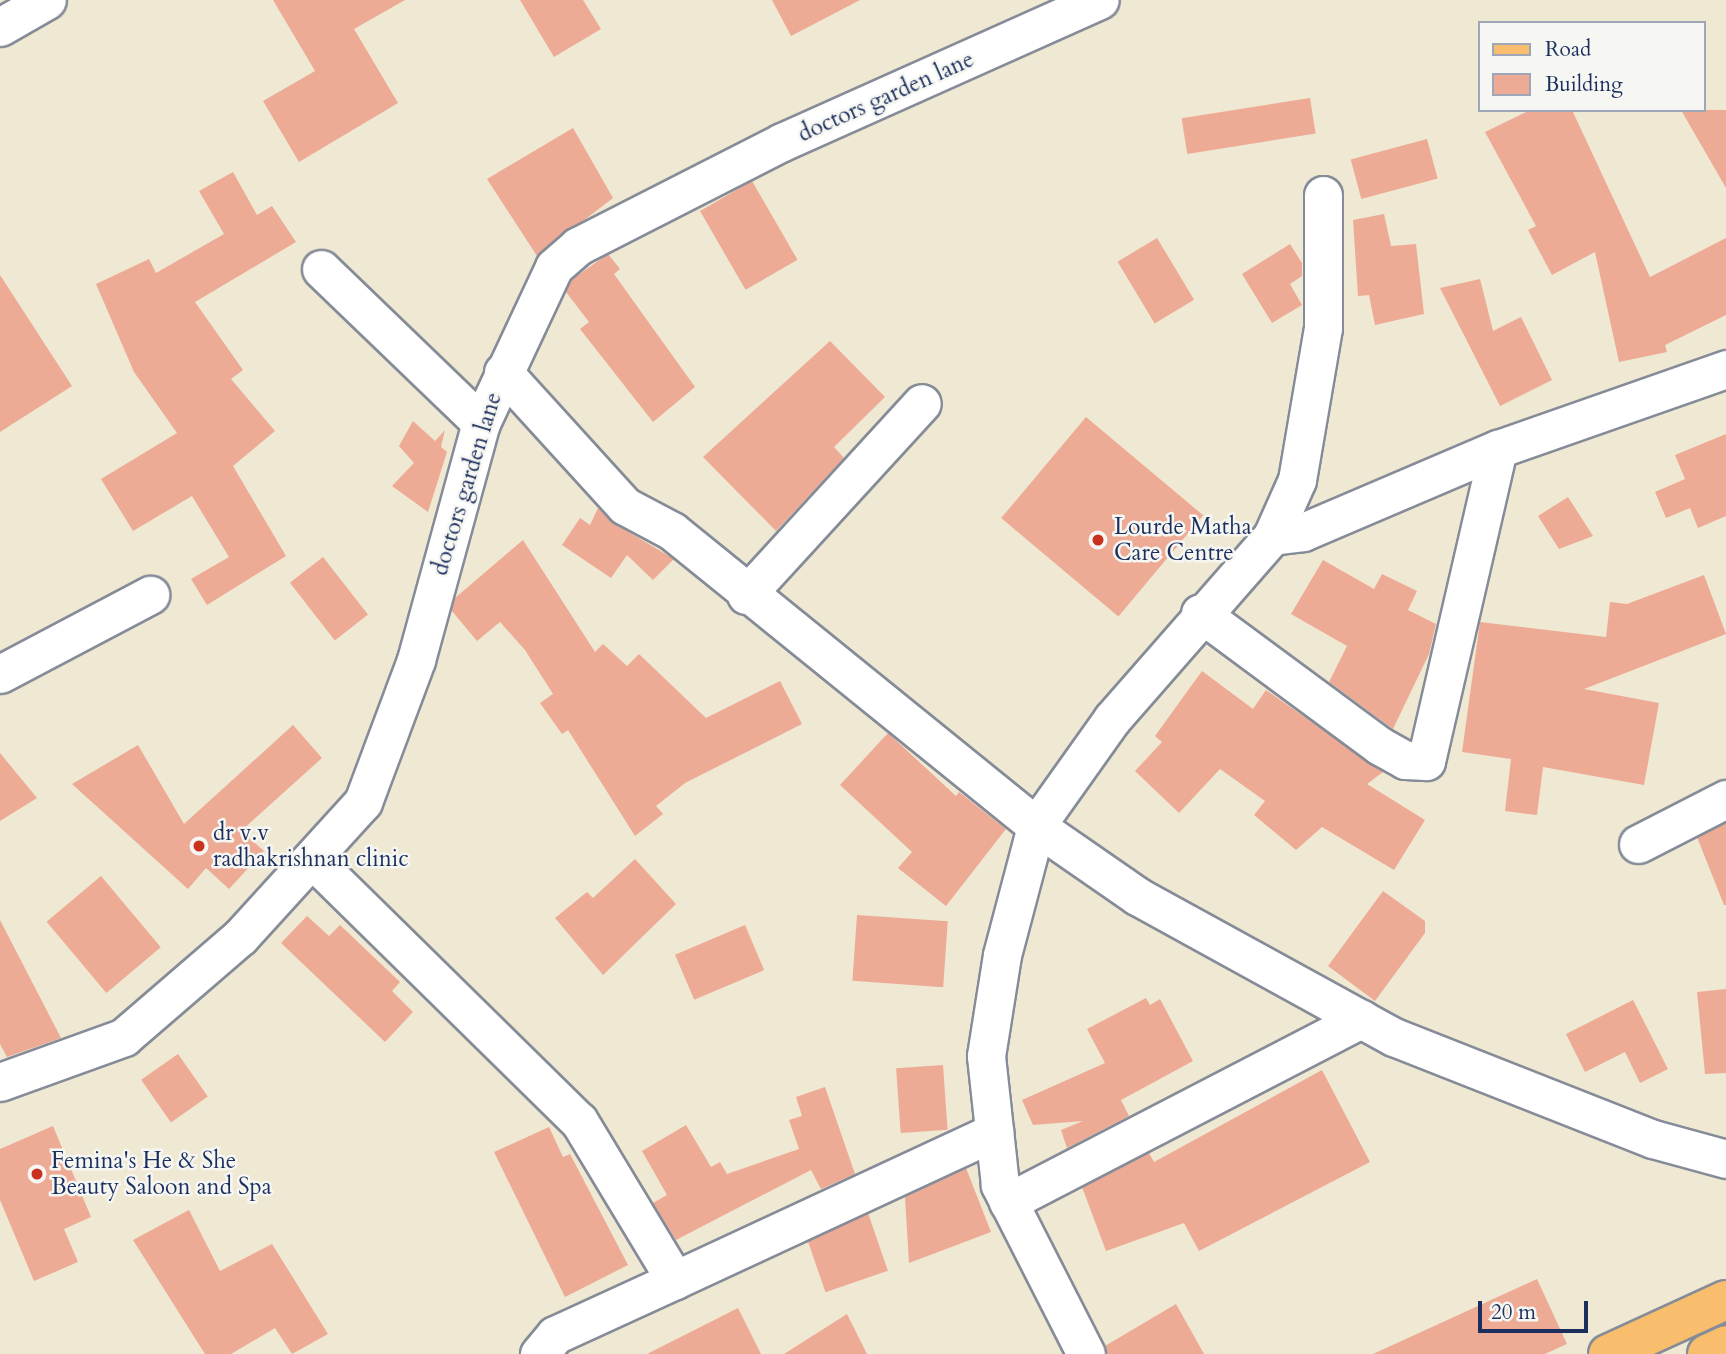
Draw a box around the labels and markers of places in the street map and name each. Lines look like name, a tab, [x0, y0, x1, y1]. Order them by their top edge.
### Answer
place label: Lourde Matha Care Centre	[1114, 513, 1252, 567]
marker: Lourde Matha Care Centre	[1088, 530, 1108, 550]
place label: dr v.v radhakrishnan clinic	[213, 819, 409, 873]
marker: dr v.v radhakrishnan clinic	[191, 838, 207, 854]
place label: Femina's He & She Beauty Saloon and Spa	[51, 1147, 272, 1201]
marker: Femina's He & She Beauty Saloon and Spa	[29, 1166, 45, 1182]

